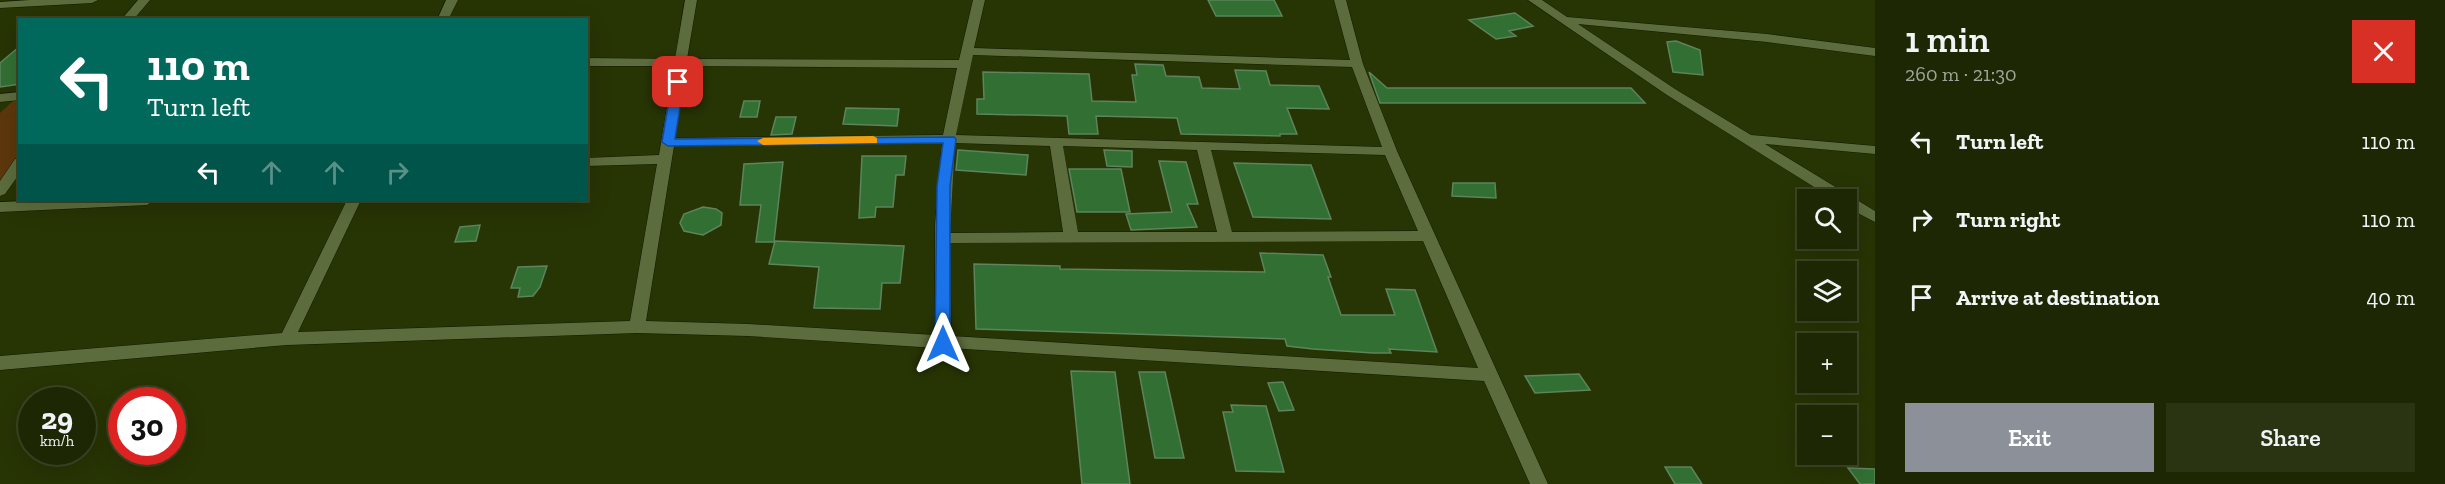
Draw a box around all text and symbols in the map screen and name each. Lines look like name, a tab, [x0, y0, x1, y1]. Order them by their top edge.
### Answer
text: 1 min	[1905, 18, 1990, 61]
button: close	[2352, 20, 2415, 83]
text: 110 m	[147, 40, 250, 91]
icon: left	[48, 42, 126, 120]
pin	[652, 56, 703, 107]
text: 260 m · 21:30	[1905, 62, 2016, 86]
icon: arrive	[661, 65, 694, 98]
text: Turn left	[147, 91, 250, 123]
icon: left	[1905, 125, 1938, 158]
text: Turn left	[1956, 128, 2043, 155]
text: 110 m	[2361, 128, 2415, 155]
icon: left	[192, 156, 225, 189]
icon: ahead	[255, 156, 288, 189]
icon: ahead	[318, 156, 351, 189]
icon: right	[381, 156, 414, 189]
map controls	[1797, 189, 1857, 465]
button: search	[1797, 189, 1857, 249]
icon: right	[1905, 203, 1938, 236]
text: Turn right	[1956, 206, 2060, 233]
text: 110 m	[2361, 206, 2415, 233]
button: layers	[1797, 261, 1857, 321]
icon: arrive	[1905, 281, 1938, 314]
text: Arrive at destination	[1956, 284, 2159, 311]
text: 40 m	[2366, 284, 2415, 311]
position arrow	[911, 312, 975, 376]
button: +	[1797, 333, 1857, 393]
speed limit sign: 30	[108, 387, 186, 465]
text: 29	[41, 401, 73, 437]
button: Exit	[1905, 403, 2154, 472]
button: Share	[2166, 403, 2415, 472]
button: −	[1797, 405, 1857, 465]
text: km/h	[40, 432, 74, 450]

